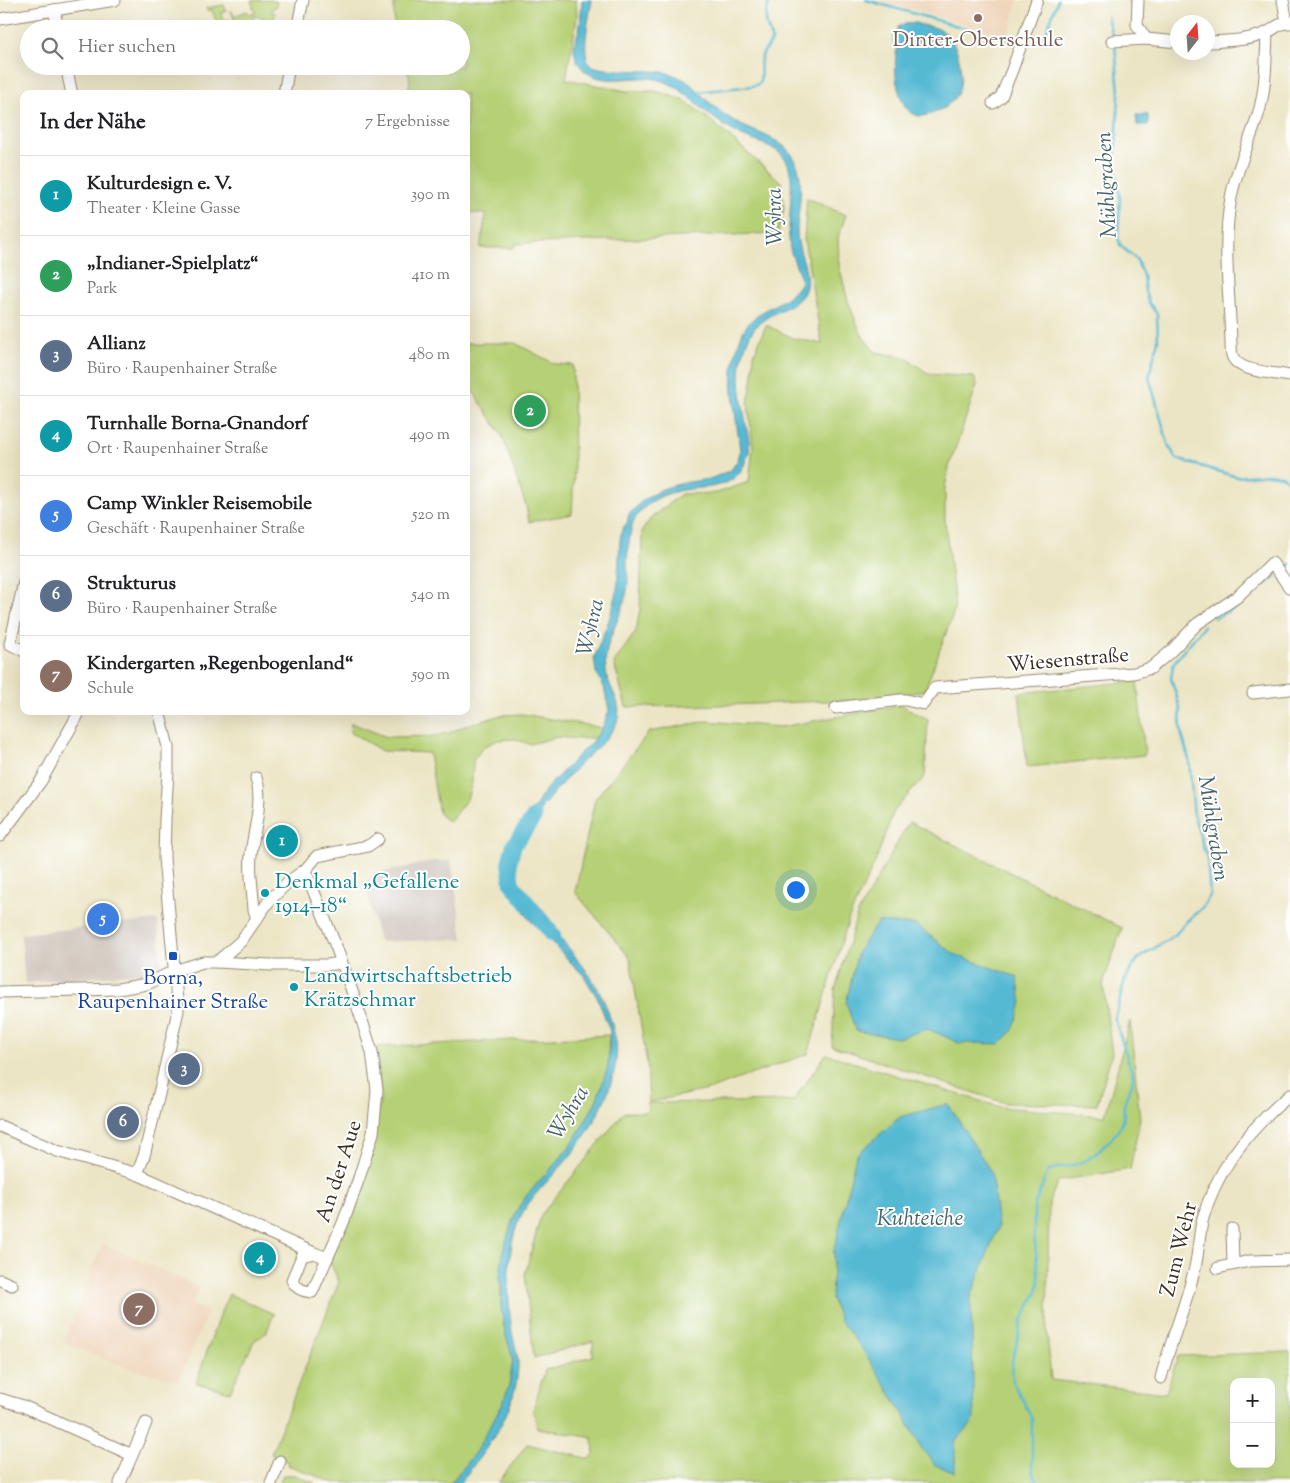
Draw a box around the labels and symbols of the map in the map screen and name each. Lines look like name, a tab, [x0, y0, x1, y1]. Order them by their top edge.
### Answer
marker: Dinter-Oberschule	[972, 12, 984, 24]
north arrow	[1170, 15, 1215, 60]
place label: Dinter-Oberschule	[892, 26, 1064, 56]
water label: Mühlgraben	[1089, 130, 1127, 239]
water label: Wyhra	[759, 188, 793, 246]
pin: 2	[514, 392, 546, 430]
water label: Wyhra	[570, 596, 614, 659]
street label: Wiesenstraße	[1006, 641, 1130, 681]
water label: Mühlgraben	[1188, 773, 1236, 884]
pin: 1	[266, 822, 298, 860]
place label: Denkmal „Gefallene 1914–18“	[275, 868, 459, 922]
your location	[783, 877, 809, 903]
marker: Denkmal „Gefallene 1914–18“	[259, 887, 271, 899]
pin: 5	[87, 900, 119, 938]
marker: Borna, Raupenhainer Straße	[167, 950, 179, 962]
place label: Landwirtschaftsbetrieb Krätzschmar	[304, 962, 512, 1016]
place label: Borna, Raupenhainer Straße	[78, 964, 268, 1018]
marker: Landwirtschaftsbetrieb Krätzschmar	[288, 981, 300, 993]
pin: 3	[168, 1050, 200, 1088]
water label: Wyhra	[541, 1081, 598, 1147]
pin: 6	[107, 1103, 139, 1141]
street label: An der Aue	[309, 1117, 371, 1227]
street label: Zum Wehr	[1154, 1199, 1206, 1300]
water label: Kuhteiche	[877, 1204, 964, 1236]
pin: 4	[244, 1239, 276, 1277]
pin: 7	[123, 1290, 155, 1328]

